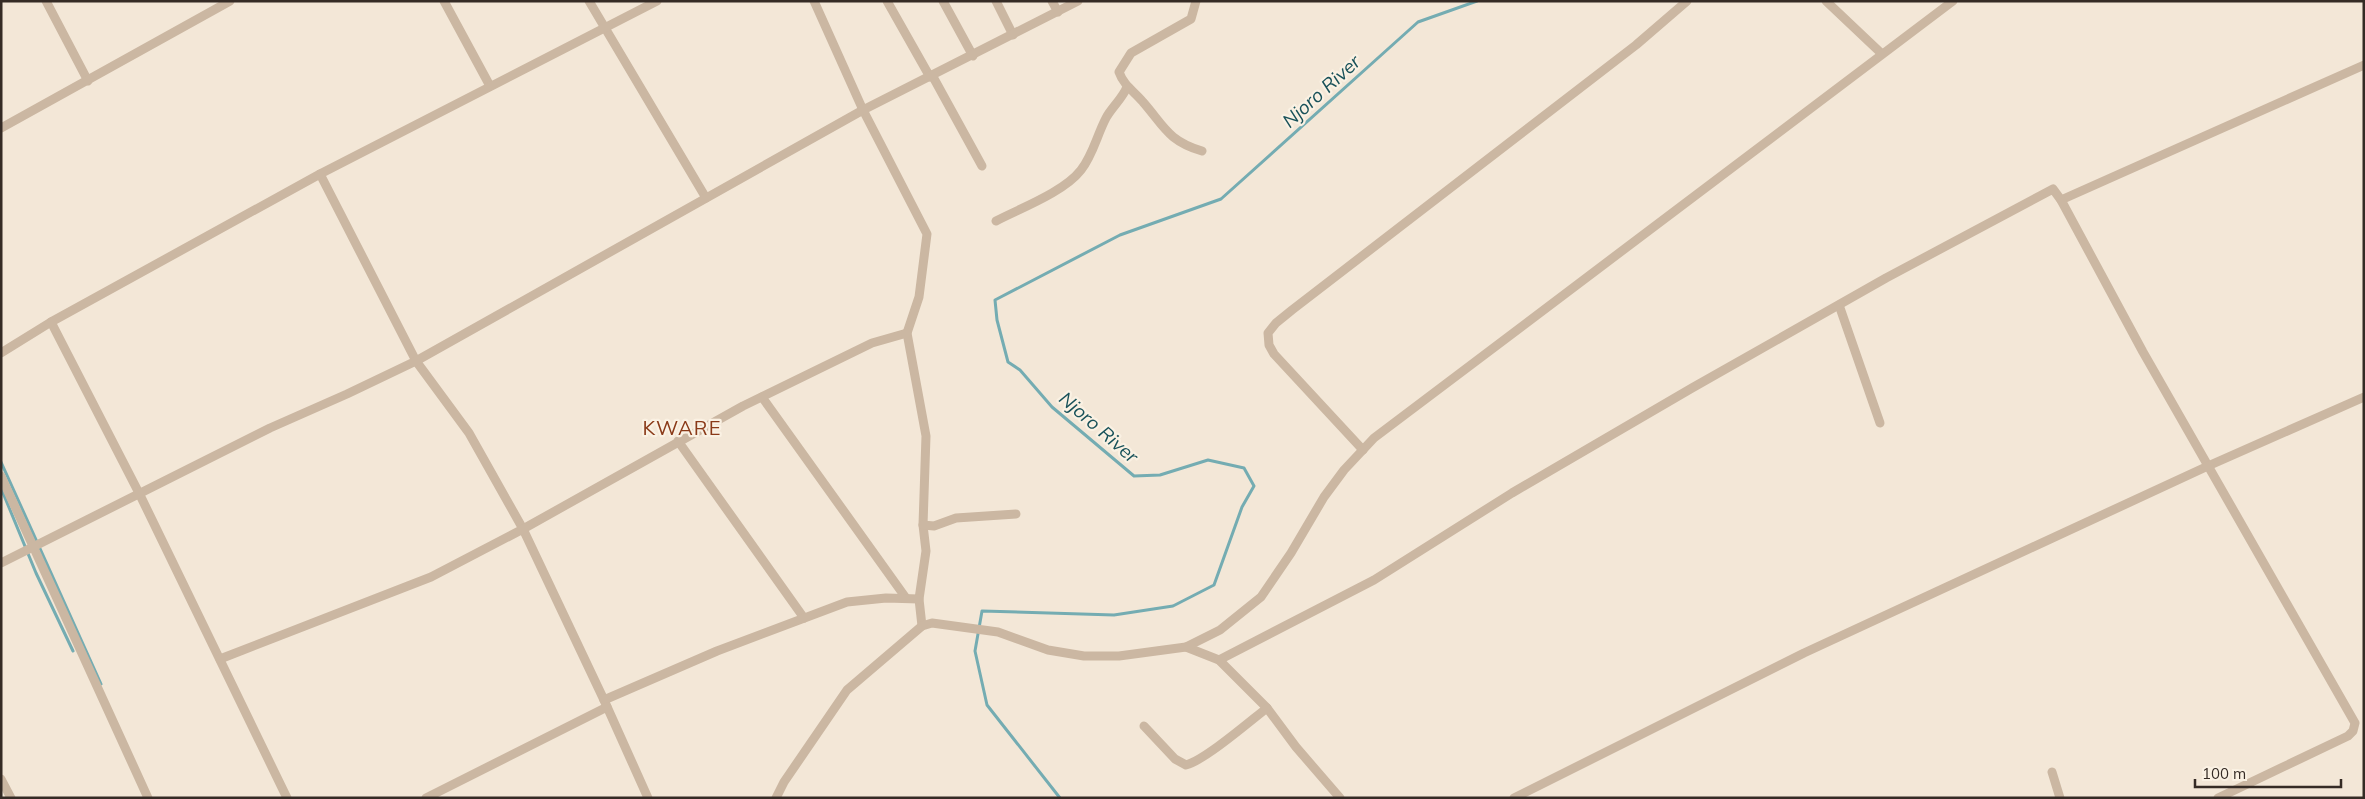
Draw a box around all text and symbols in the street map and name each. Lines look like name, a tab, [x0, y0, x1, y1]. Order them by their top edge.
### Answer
water label: Njoro River	[1277, 49, 1366, 132]
water label: Njoro River	[1055, 386, 1144, 469]
district label: KWARE	[643, 415, 721, 440]
scale bar	[2195, 756, 2341, 788]
text: 100 m	[2202, 764, 2246, 783]

